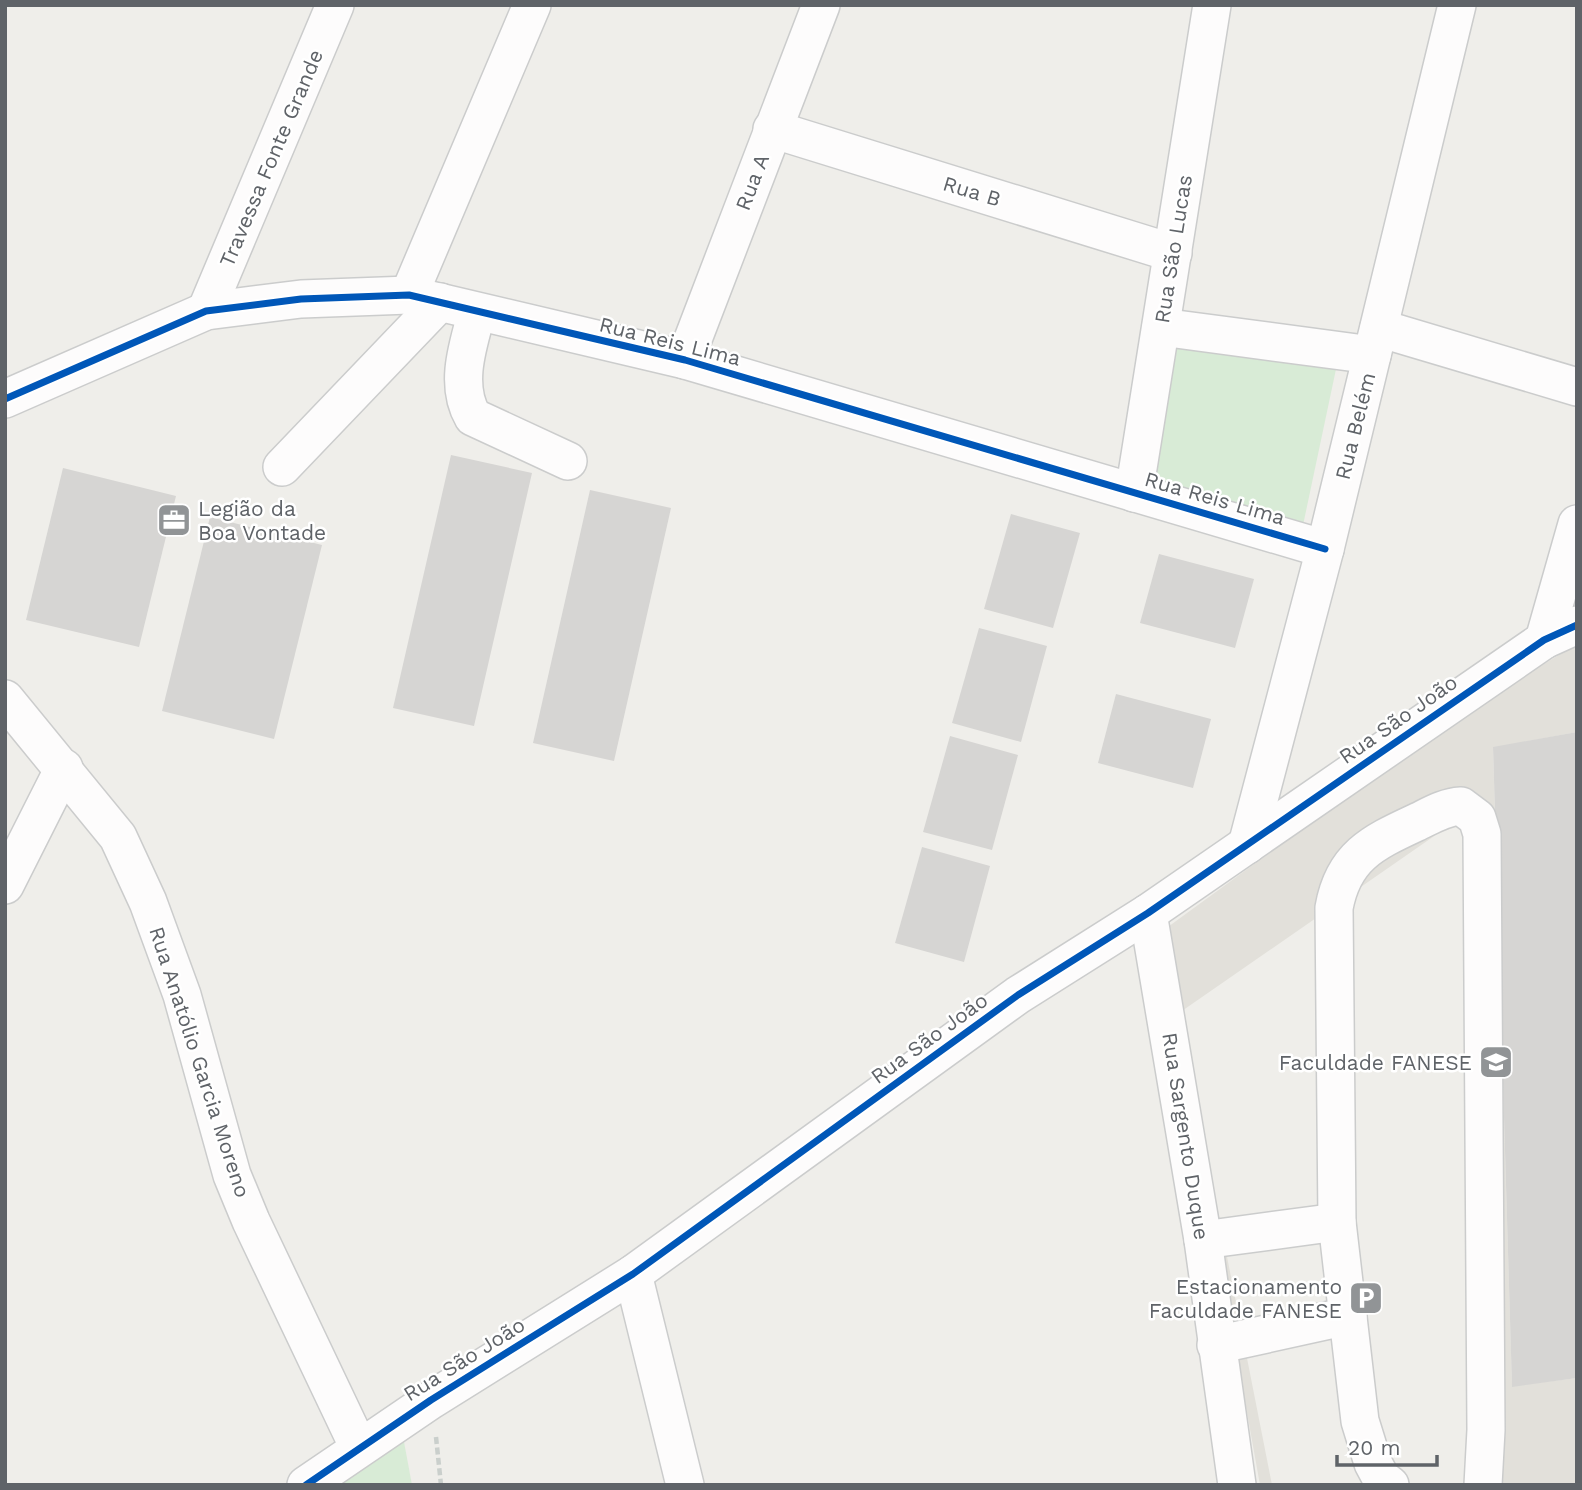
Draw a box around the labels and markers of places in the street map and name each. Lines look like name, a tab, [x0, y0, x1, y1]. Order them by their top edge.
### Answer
place label: Legião da Boa Vontade	[198, 496, 326, 545]
office icon: Legião da Boa Vontade	[155, 501, 193, 539]
school or university icon: Faculdade FANESE	[1477, 1043, 1515, 1081]
place label: Faculdade FANESE	[1279, 1050, 1472, 1075]
place label: Estacionamento Faculdade FANESE	[1149, 1274, 1342, 1323]
parking icon: Estacionamento Faculdade FANESE	[1347, 1279, 1385, 1317]

